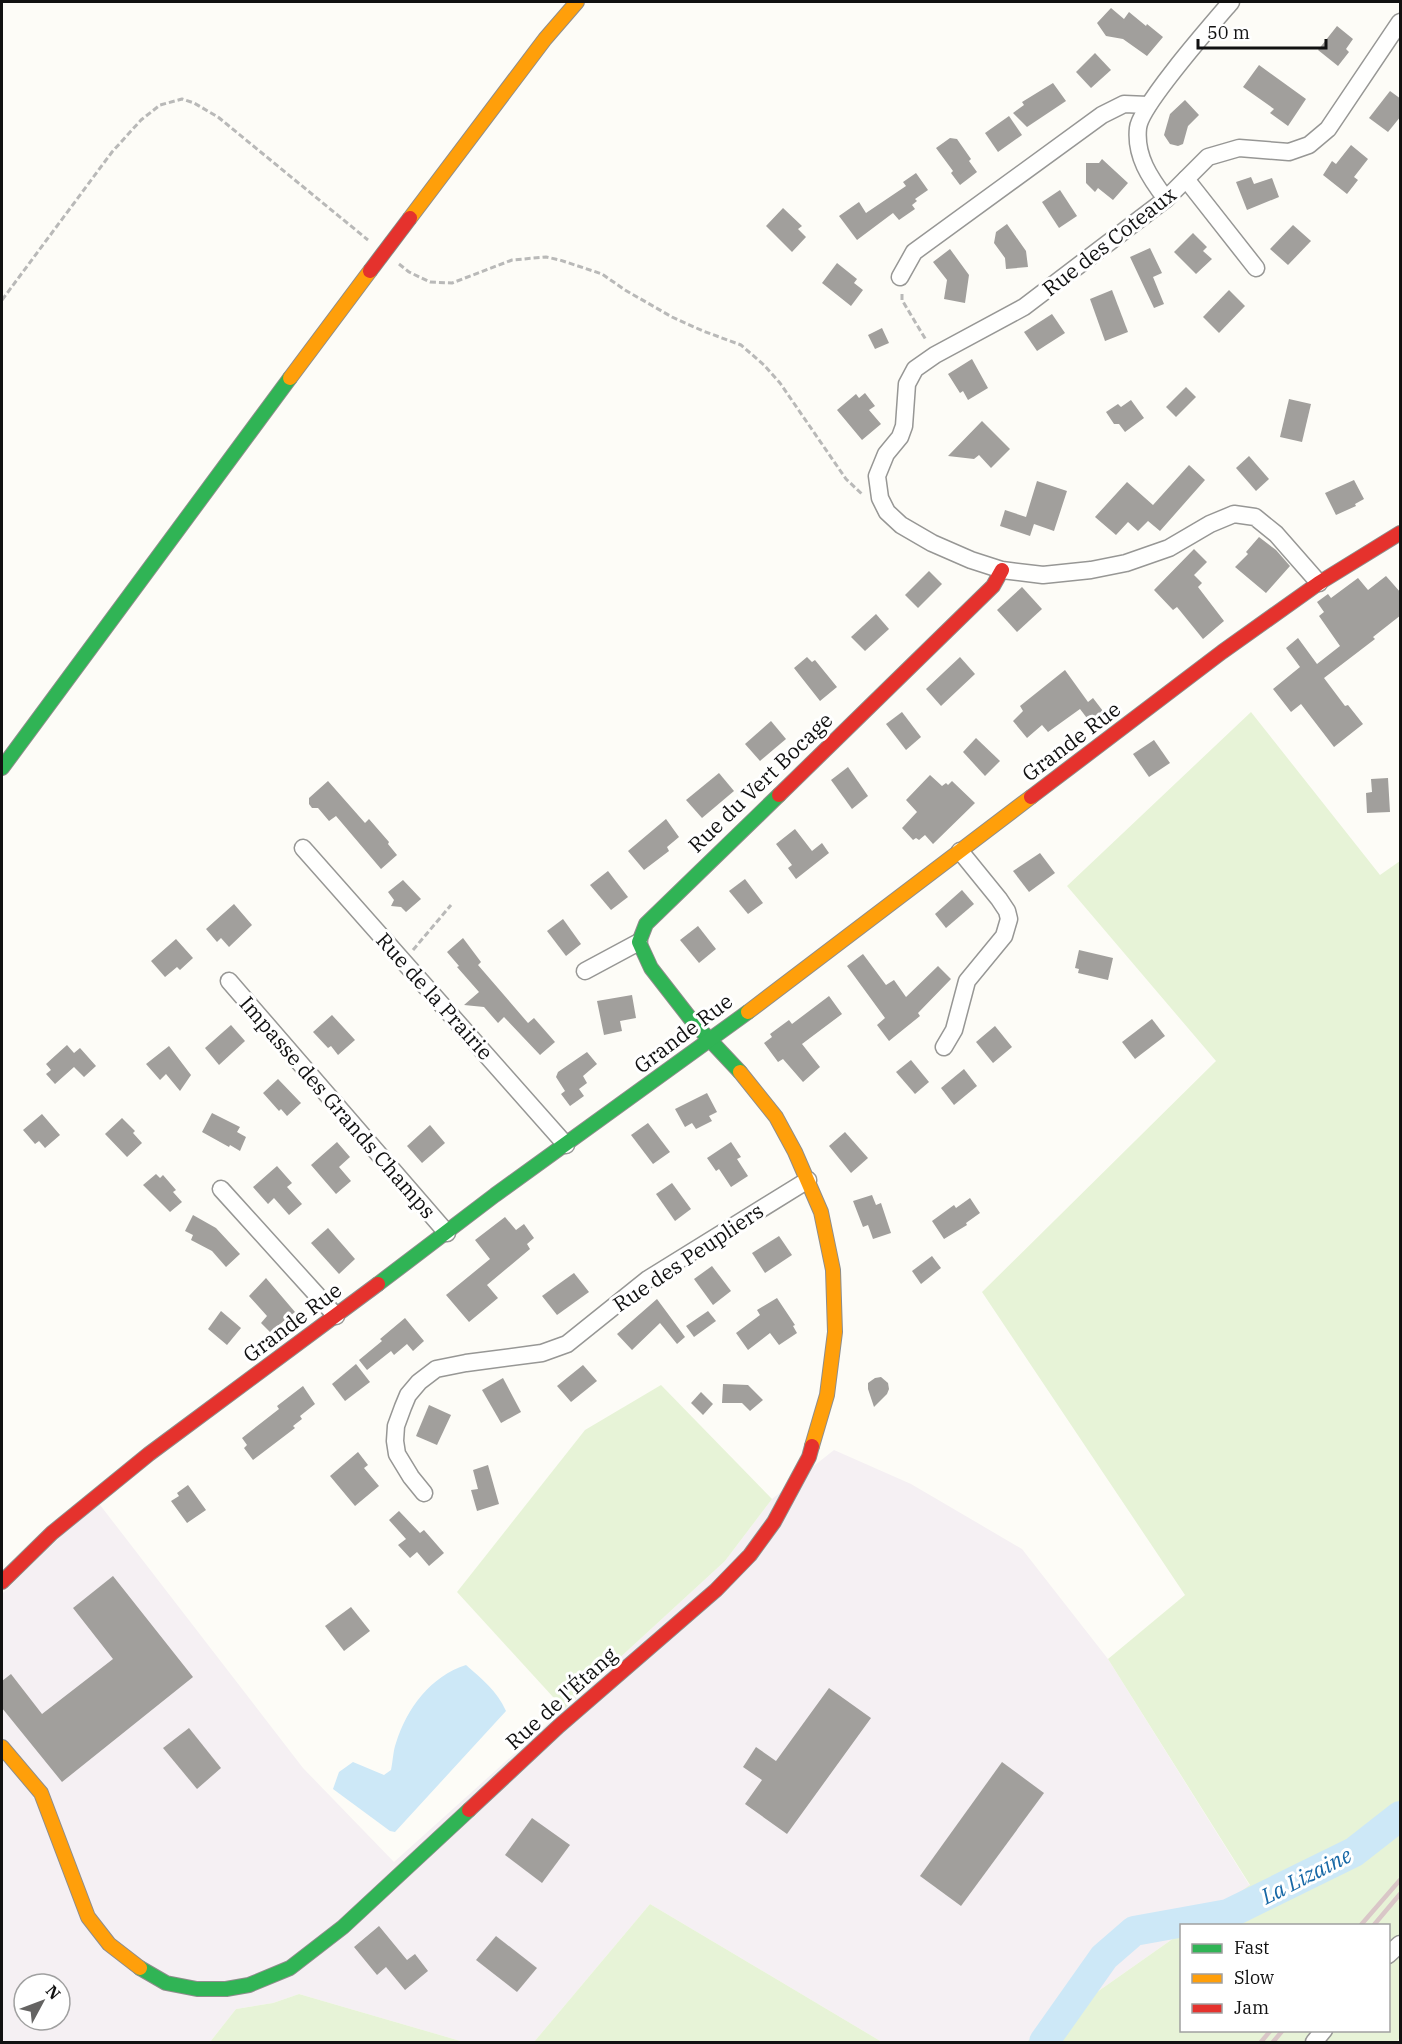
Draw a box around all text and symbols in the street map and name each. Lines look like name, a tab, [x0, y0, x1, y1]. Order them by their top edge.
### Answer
scale bar	[1198, 12, 1326, 50]
text: 50 m	[1207, 21, 1250, 44]
street label: Rue des Coteaux	[1036, 180, 1182, 302]
street label: Grande Rue	[1016, 695, 1126, 787]
street label: Rue du Vert Bocage	[682, 706, 838, 858]
street label: Rue de la Prairie	[370, 926, 500, 1066]
street label: Grande Rue	[628, 987, 738, 1079]
street label: Impasse des Grands Champs	[234, 990, 442, 1224]
street label: Rue des Peupliers	[607, 1196, 769, 1318]
street label: Grande Rue	[237, 1276, 347, 1368]
street label: Rue de l'Étang	[499, 1640, 623, 1755]
water label: La Lizaine	[1255, 1840, 1356, 1911]
legend	[1180, 1924, 1390, 2032]
text: Fast	[1234, 1936, 1269, 1959]
text: Slow	[1234, 1966, 1274, 1989]
north arrow	[12, 1972, 72, 2032]
text: N	[42, 1981, 65, 2003]
text: Jam	[1234, 1996, 1269, 2019]

